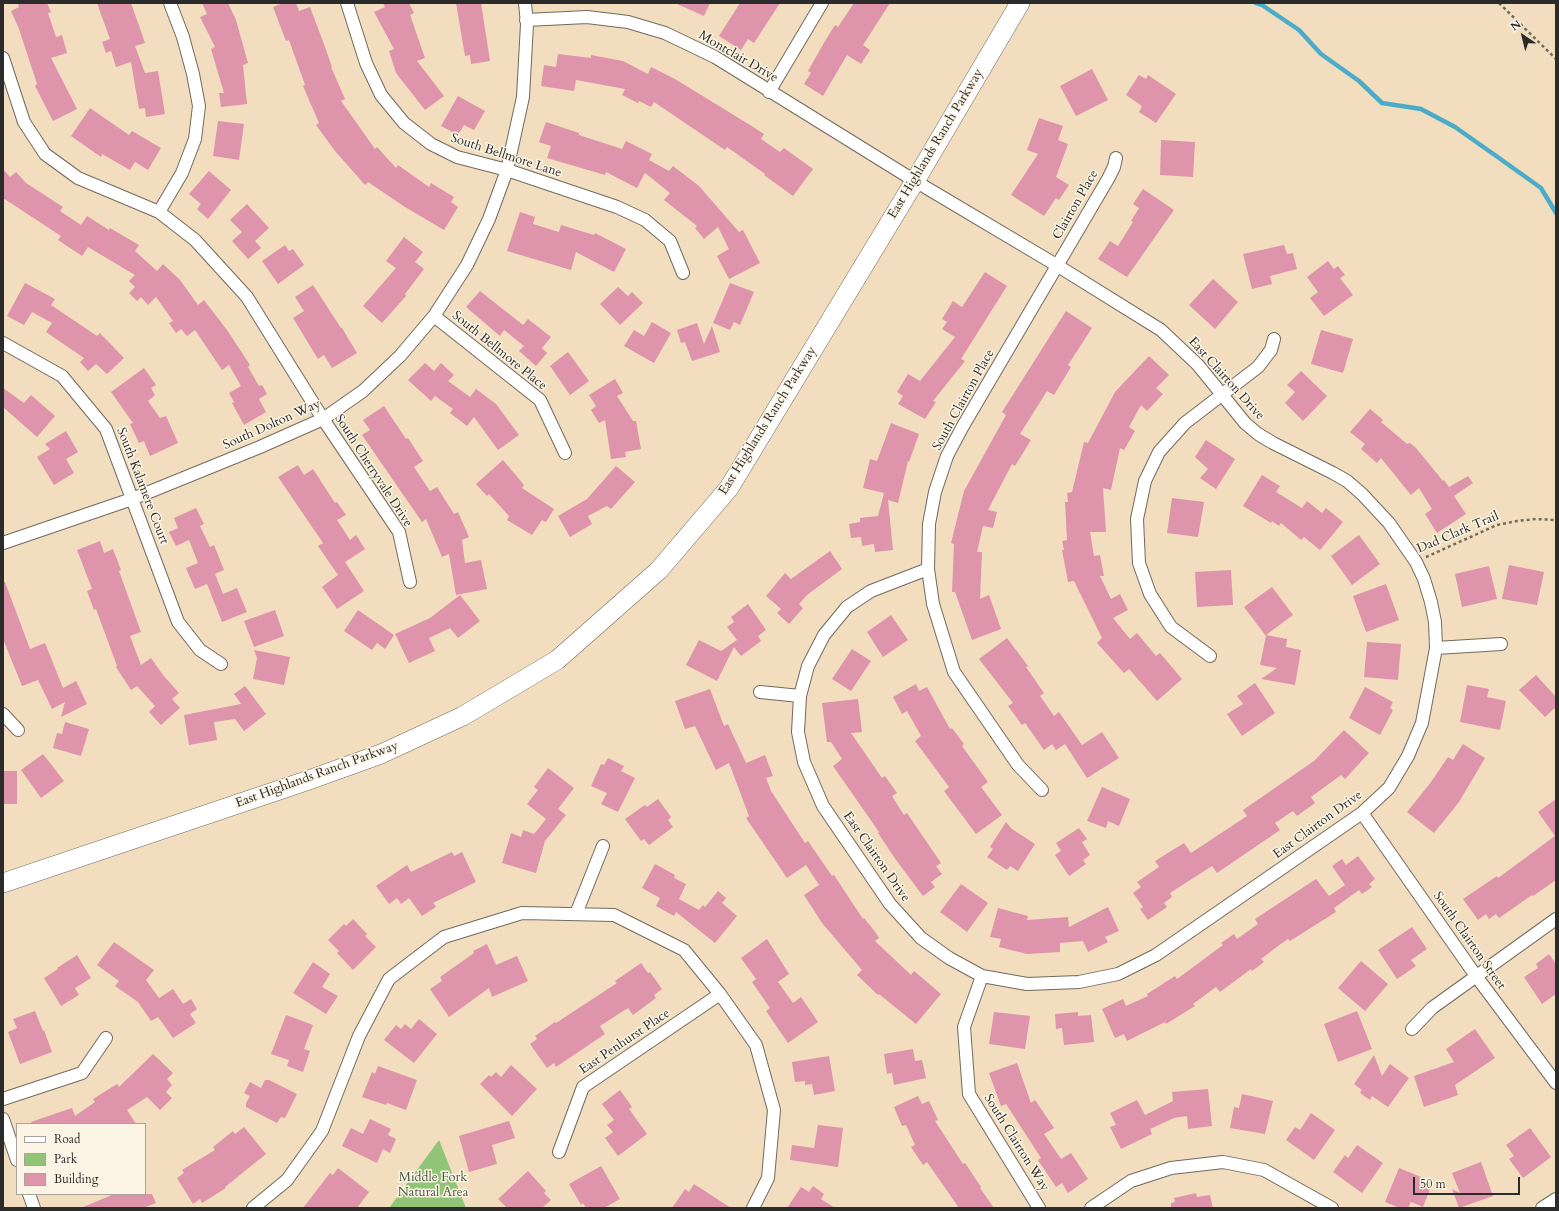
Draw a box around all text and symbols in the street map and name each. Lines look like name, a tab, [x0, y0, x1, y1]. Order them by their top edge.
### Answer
north arrow	[1503, 16, 1543, 56]
text: N	[1508, 17, 1524, 35]
street label: Montclair Drive	[696, 28, 780, 86]
street label: East Highlands Ranch Parkway	[885, 66, 987, 222]
street label: South Bellmore Lane	[449, 131, 563, 181]
street label: Clairton Place	[1050, 167, 1102, 243]
street label: South Bellmore Place	[448, 308, 550, 394]
street label: East Clairton Drive	[1185, 334, 1267, 424]
street label: East Highlands Ranch Parkway	[716, 344, 820, 498]
street label: South Clairton Place	[930, 347, 998, 453]
street label: South Dolton Way	[221, 396, 323, 454]
street label: South Cherryvale Drive	[331, 412, 415, 530]
street label: South Kalamere Court	[113, 426, 171, 546]
street label: Dad Clark Trail	[1415, 509, 1501, 557]
street label: East Highlands Ranch Parkway	[233, 738, 401, 812]
street label: East Clairton Drive	[1270, 787, 1366, 863]
street label: East Clairton Drive	[839, 809, 913, 905]
street label: South Clairton Street	[1429, 889, 1509, 993]
street label: East Penhurst Place	[577, 1006, 673, 1078]
street label: South Clairton Way	[980, 1092, 1052, 1194]
legend	[16, 1123, 146, 1195]
text: Road	[54, 1131, 80, 1147]
text: Park	[54, 1151, 77, 1167]
scale bar	[1415, 1169, 1522, 1195]
park label: Middle Fork Natural Area	[398, 1170, 468, 1201]
text: Building	[54, 1171, 98, 1187]
text: 50 m	[1420, 1176, 1446, 1192]

